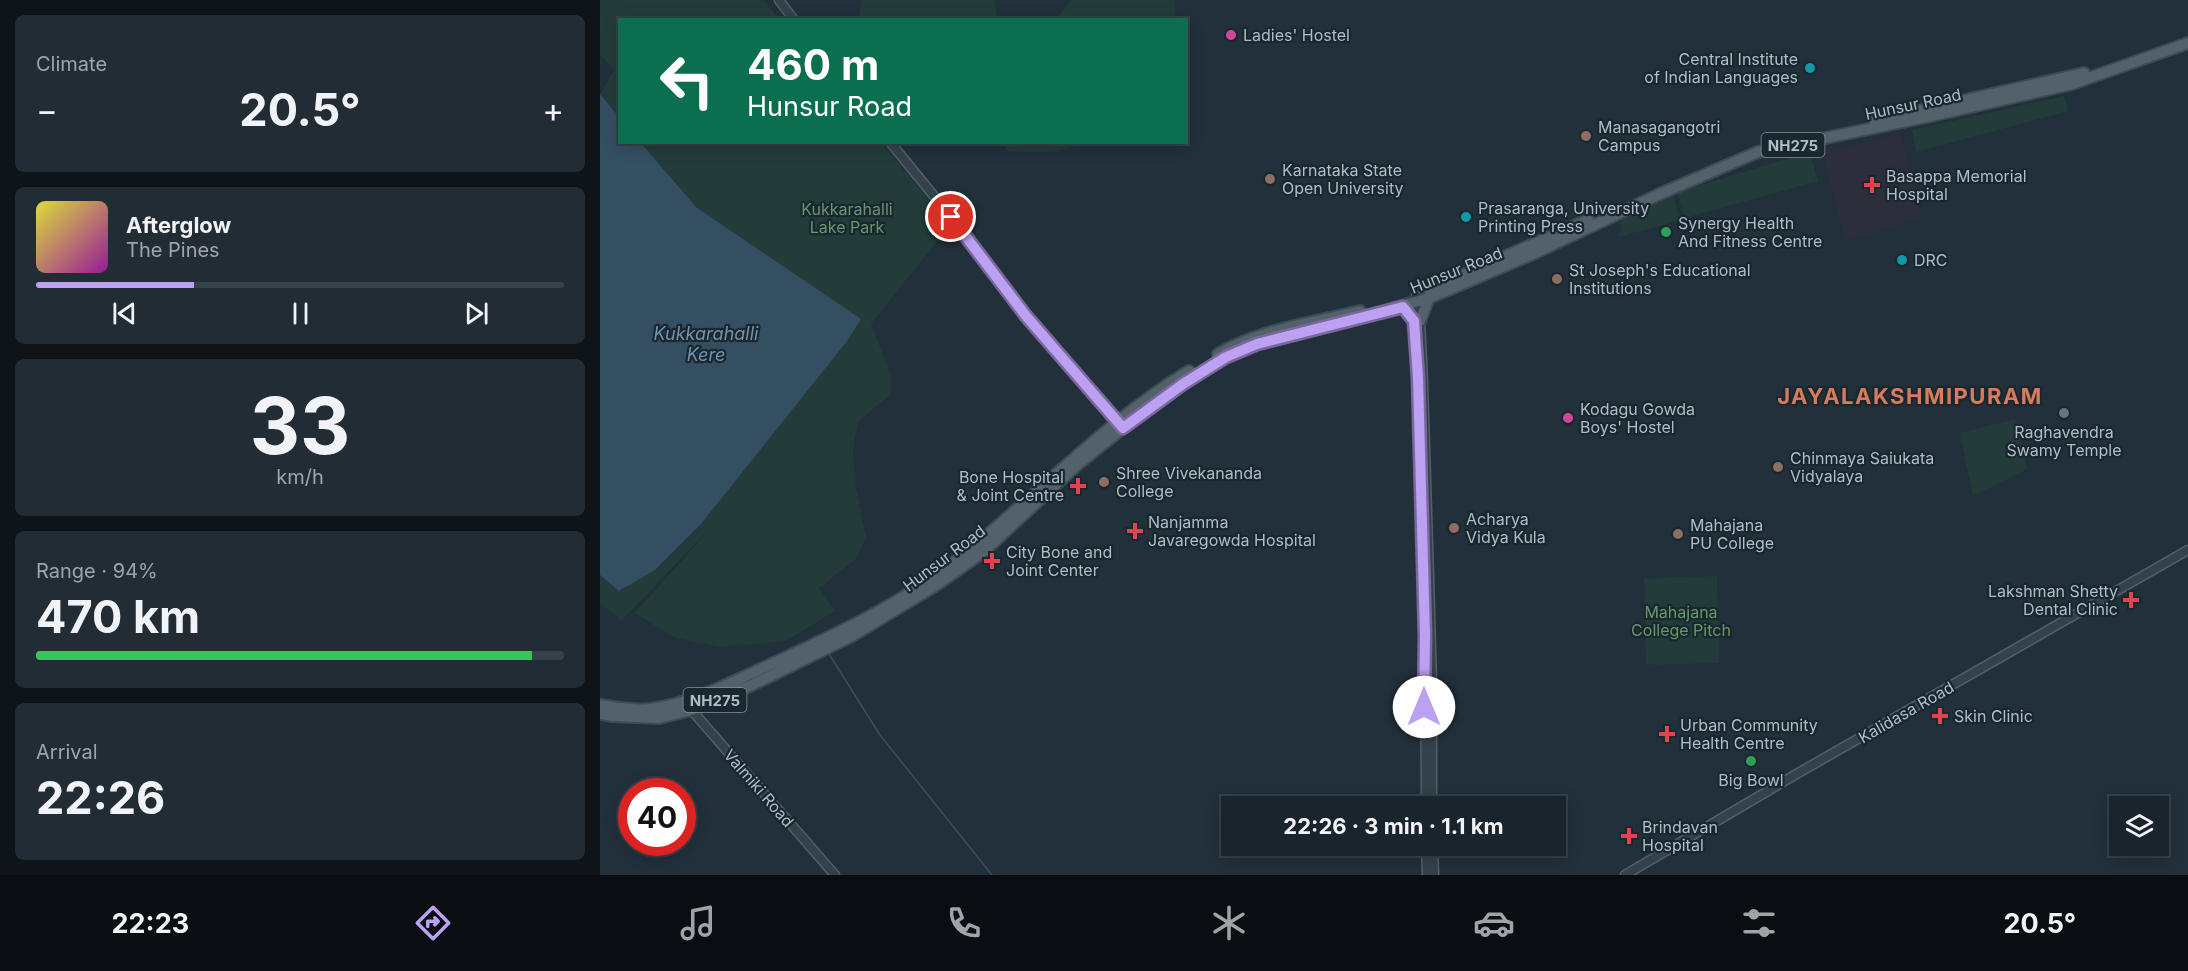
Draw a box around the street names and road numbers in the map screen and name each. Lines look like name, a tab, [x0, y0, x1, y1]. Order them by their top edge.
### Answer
street label: Hunsur Road	[1863, 84, 1963, 124]
road number: NH275	[1762, 133, 1824, 157]
street label: Hunsur Road	[1407, 242, 1505, 298]
street label: Hunsur Road	[899, 521, 989, 595]
street label: Kalidasa Road	[1855, 677, 1957, 747]
road number: NH275	[684, 688, 746, 712]
street label: Valmiki Road	[720, 745, 798, 831]

